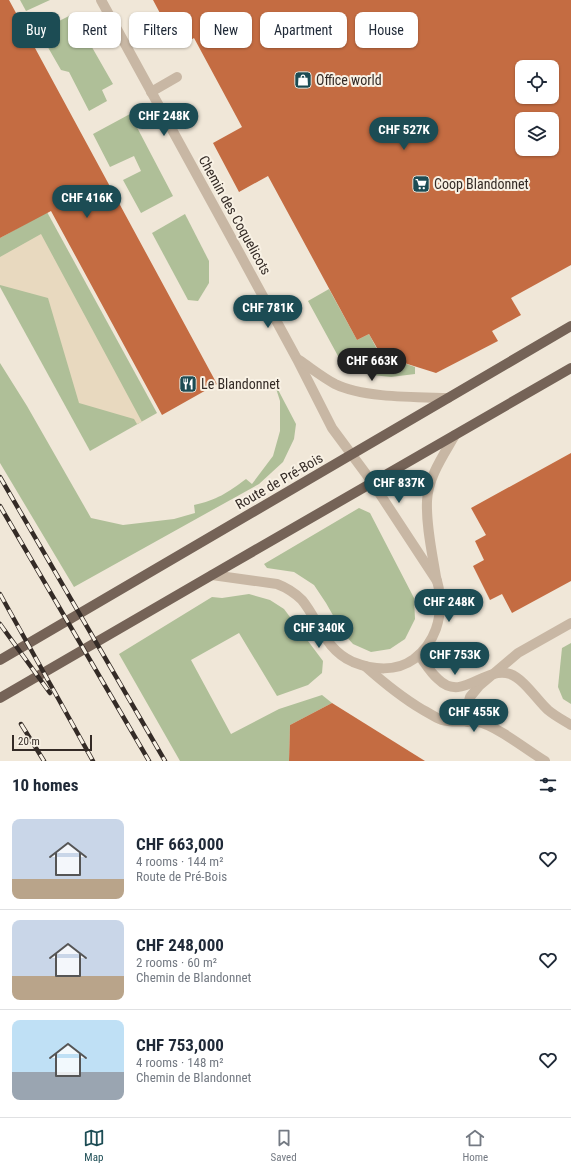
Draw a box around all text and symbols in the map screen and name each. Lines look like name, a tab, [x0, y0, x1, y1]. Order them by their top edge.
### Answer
chip: Buy	[12, 12, 60, 48]
chip: Rent	[68, 12, 121, 48]
chip: Filters	[129, 12, 192, 48]
chip: New	[200, 12, 252, 48]
chip: Apartment	[260, 12, 347, 48]
chip: House	[355, 12, 418, 48]
map controls	[515, 60, 559, 156]
button: locate	[515, 60, 559, 104]
shop icon: Office world	[293, 70, 313, 90]
place label: Office world	[316, 72, 382, 88]
pin: CHF 248K	[123, 103, 205, 137]
text: CHF 248K	[138, 108, 190, 123]
button: layers	[515, 112, 559, 156]
pin: CHF 527K	[363, 117, 445, 151]
text: CHF 527K	[378, 122, 430, 137]
street label: Chemin des Coquelicots	[196, 153, 274, 277]
supermarket icon: Coop Blandonnet	[411, 174, 431, 194]
place label: Coop Blandonnet	[434, 176, 529, 192]
pin: CHF 416K	[46, 185, 128, 219]
text: CHF 416K	[61, 190, 113, 205]
pin: CHF 781K	[227, 295, 309, 329]
text: CHF 781K	[242, 300, 294, 315]
pin: CHF 663K	[331, 348, 413, 382]
text: CHF 663K	[346, 353, 398, 368]
restaurant icon: Le Blandonnet	[178, 374, 198, 394]
place label: Le Blandonnet	[201, 376, 280, 392]
street label: Route de Pré-Bois	[233, 450, 325, 512]
pin: CHF 837K	[358, 470, 440, 504]
text: CHF 837K	[373, 475, 425, 490]
pin: CHF 248K	[408, 589, 490, 623]
text: CHF 248K	[423, 594, 475, 609]
pin: CHF 340K	[278, 615, 360, 649]
text: CHF 340K	[293, 620, 345, 635]
pin: CHF 753K	[414, 642, 496, 676]
text: CHF 753K	[429, 647, 481, 662]
pin: CHF 455K	[433, 699, 515, 733]
text: CHF 455K	[448, 704, 500, 719]
scale bar	[12, 733, 92, 752]
text: 20 m	[18, 735, 40, 748]
icon: filters	[537, 774, 559, 796]
text: 10 homes	[12, 775, 78, 795]
text: CHF 663,000	[136, 834, 224, 854]
icon: home	[44, 835, 92, 883]
icon: heart	[537, 848, 559, 870]
text: 4 rooms · 144 m²	[136, 854, 223, 869]
text: Route de Pré-Bois	[136, 869, 227, 884]
text: CHF 248,000	[136, 935, 224, 955]
icon: home	[44, 936, 92, 984]
icon: heart	[537, 949, 559, 971]
text: 2 rooms · 60 m²	[136, 955, 217, 970]
text: Chemin de Blandonnet	[136, 970, 251, 985]
text: CHF 753,000	[136, 1035, 224, 1055]
icon: home	[44, 1036, 92, 1084]
icon: heart	[537, 1049, 559, 1071]
text: 4 rooms · 148 m²	[136, 1055, 223, 1070]
text: Chemin de Blandonnet	[136, 1070, 251, 1085]
tab: Map	[83, 1127, 105, 1164]
tab: Saved	[271, 1127, 297, 1164]
tab: Home	[462, 1127, 488, 1164]

